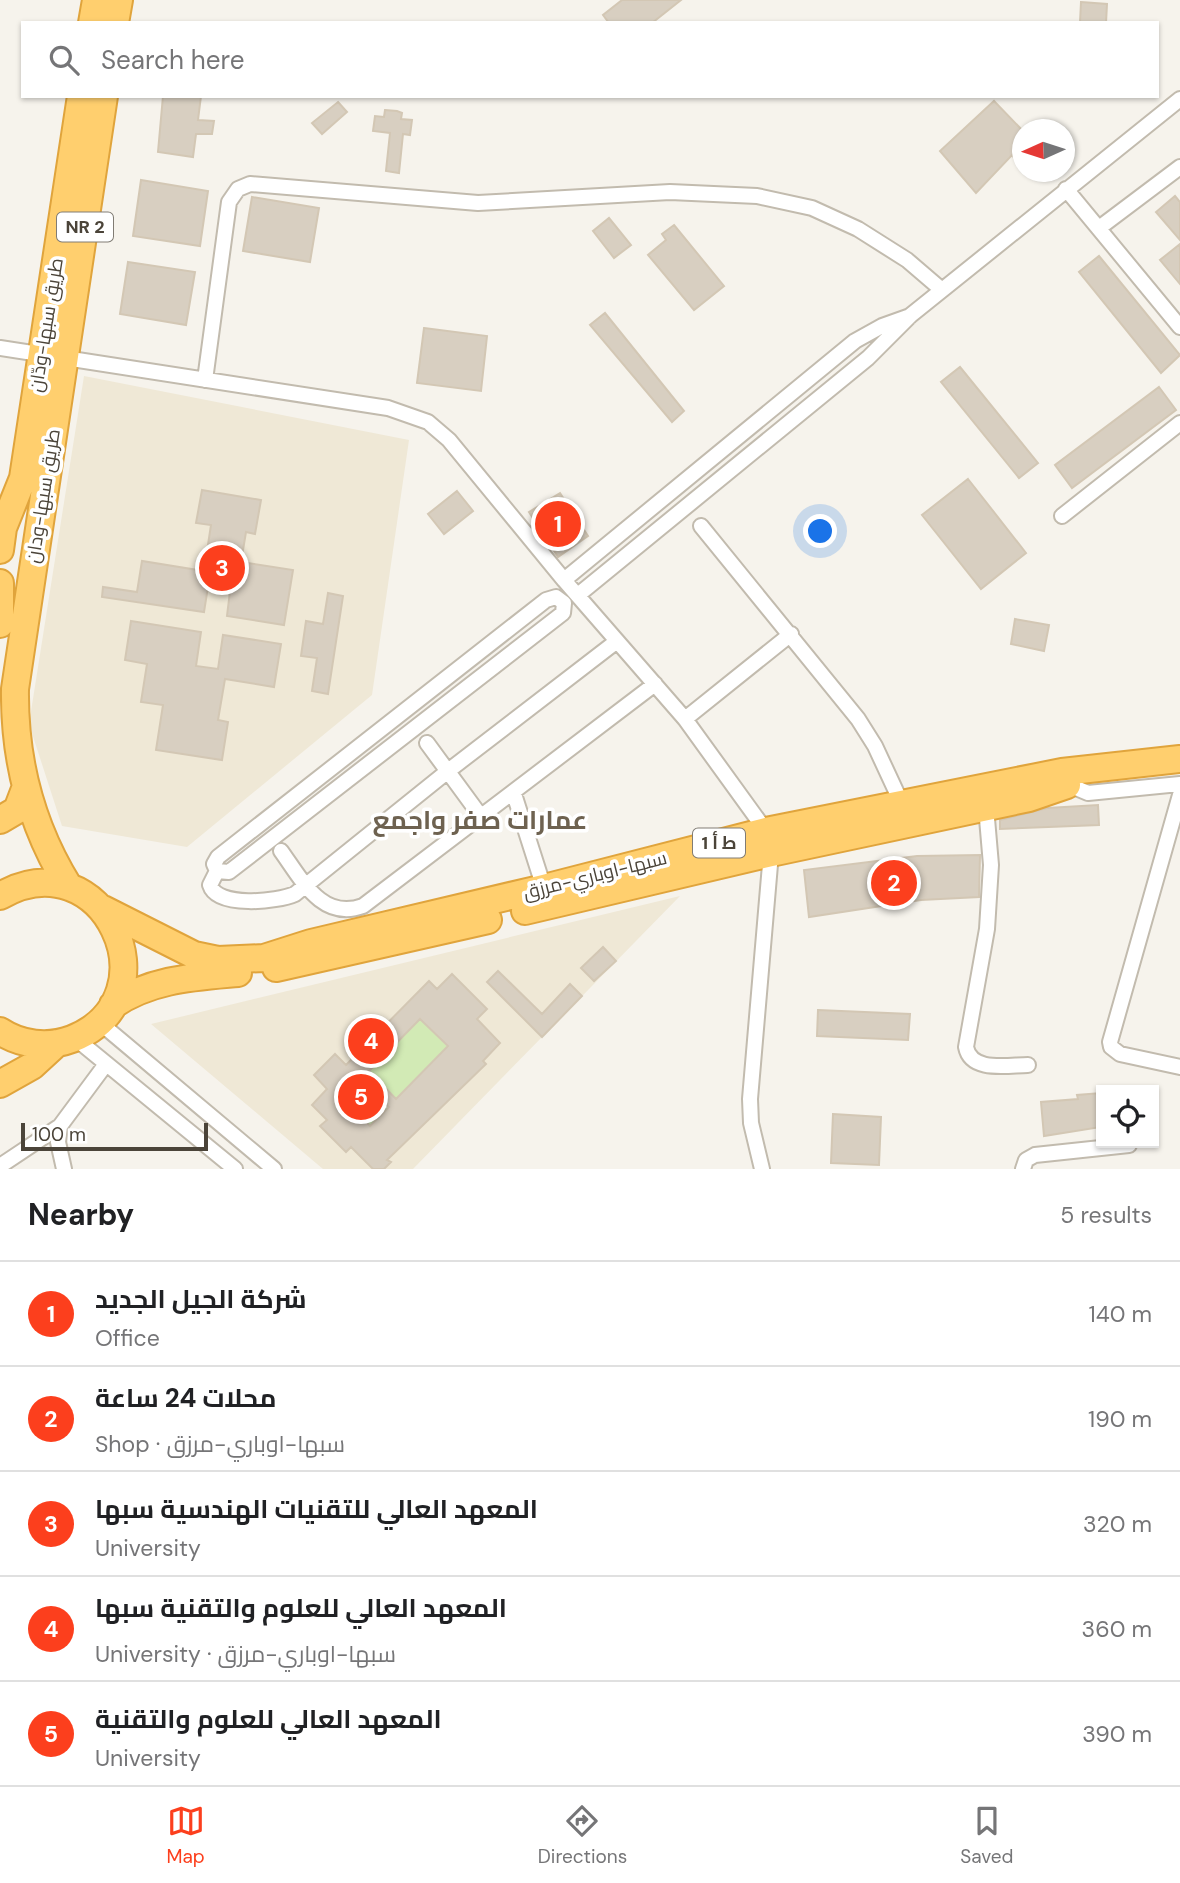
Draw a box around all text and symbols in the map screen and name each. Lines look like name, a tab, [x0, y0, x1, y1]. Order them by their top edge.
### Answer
search box	[21, 21, 1159, 98]
icon: search	[45, 41, 83, 79]
text: Search here	[101, 43, 244, 77]
north arrow	[1012, 119, 1075, 182]
road number: NR 2	[57, 212, 113, 242]
street label: طريق سبها-ودّان	[23, 256, 69, 394]
street label: طريق سبها-ودان	[20, 427, 66, 565]
pin: 1	[535, 498, 581, 550]
your location	[803, 514, 837, 548]
pin: 3	[199, 542, 245, 594]
district label: عمارات صفر واجمع	[373, 803, 587, 837]
road number: ط أ 1	[693, 828, 745, 858]
street label: سبها-اوباري-مرزق	[520, 845, 670, 907]
pin: 2	[871, 857, 917, 909]
pin: 4	[348, 1015, 394, 1067]
pin: 5	[338, 1071, 384, 1123]
map controls	[1096, 1085, 1159, 1148]
button: locate	[1096, 1085, 1159, 1148]
scale bar	[21, 1120, 208, 1152]
text: 100 m	[32, 1122, 86, 1147]
text: Nearby	[28, 1195, 134, 1234]
text: 5 results	[1060, 1200, 1152, 1230]
text: شركة الجيل الجديد	[95, 1282, 307, 1316]
text: 1	[47, 1299, 55, 1329]
text: 140 m	[1089, 1299, 1152, 1329]
text: Office	[95, 1323, 160, 1353]
text: محلات 24 ساعة	[95, 1381, 276, 1415]
text: 2	[44, 1404, 58, 1434]
text: 190 m	[1088, 1404, 1152, 1434]
text: Shop · سبها-اوباري-مرزق	[95, 1429, 345, 1459]
text: المعهد العالي للتقنيات الهندسية سبها	[95, 1492, 538, 1526]
text: 3	[44, 1509, 58, 1539]
text: 320 m	[1083, 1509, 1152, 1539]
text: University	[95, 1533, 201, 1563]
text: المعهد العالي للعلوم والتقنية سبها	[95, 1591, 507, 1625]
text: 4	[44, 1614, 58, 1644]
text: 360 m	[1082, 1614, 1152, 1644]
text: University · سبها-اوباري-مرزق	[95, 1639, 396, 1669]
text: المعهد العالي للعلوم والتقنية	[95, 1702, 442, 1736]
text: 5	[44, 1719, 58, 1749]
text: 390 m	[1082, 1719, 1152, 1749]
text: University	[95, 1743, 201, 1773]
tab: Map	[167, 1802, 205, 1869]
tab: Directions	[538, 1802, 627, 1869]
tab: Saved	[960, 1802, 1013, 1869]

